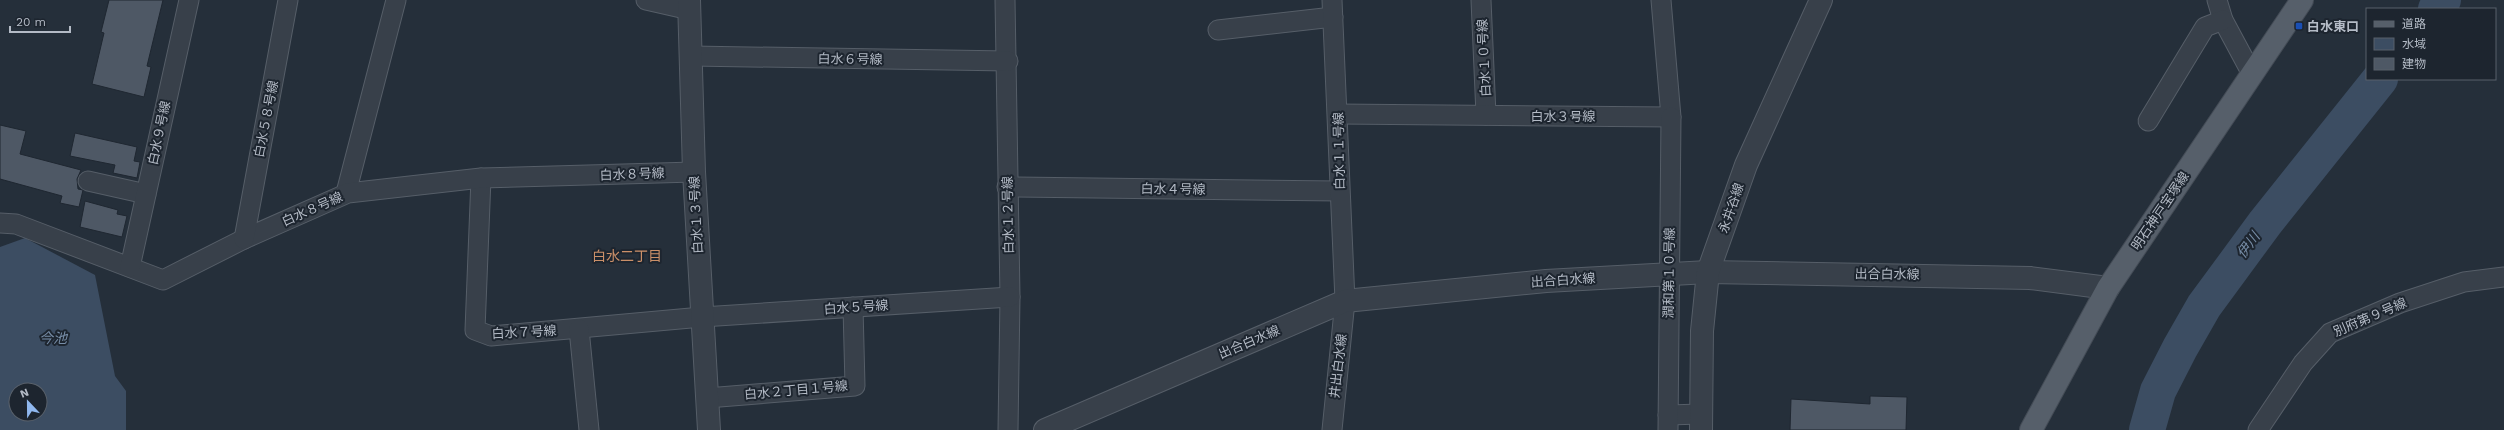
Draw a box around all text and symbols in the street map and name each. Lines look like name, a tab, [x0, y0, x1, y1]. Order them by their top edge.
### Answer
scale bar	[10, 8, 70, 34]
legend	[2366, 8, 2496, 80]
text: 20 m	[16, 15, 46, 29]
text: 道路	[2402, 17, 2426, 31]
street label: 白水１０号線	[1474, 19, 1494, 97]
place label: 白水東口	[2307, 19, 2359, 34]
marker: 白水東口	[2294, 21, 2304, 31]
text: 水域	[2402, 37, 2426, 51]
street label: 白水６号線	[817, 51, 883, 67]
text: 建物	[2402, 57, 2426, 71]
street label: 白水５８号線	[251, 79, 281, 159]
street label: 白水９号線	[145, 100, 173, 166]
street label: 白水３号線	[1530, 109, 1596, 124]
street label: 白水１１号線	[1331, 112, 1347, 190]
street label: 白水８号線	[599, 165, 665, 183]
street label: 明石神戸宝塚線	[2128, 169, 2192, 253]
street label: 白水１３号線	[686, 176, 706, 254]
street label: 白水１２号線	[1000, 176, 1016, 254]
street label: 白水４号線	[1140, 181, 1206, 197]
street label: 永井谷線	[1715, 181, 1747, 235]
street label: 白水８号線	[279, 189, 345, 229]
street label: 潤和第１０号線	[1661, 227, 1677, 319]
water label: 伊川	[2233, 227, 2264, 261]
district label: 白水二丁目	[592, 248, 662, 264]
street label: 出合白水線	[1854, 266, 1920, 282]
street label: 出合白水線	[1530, 270, 1596, 290]
street label: 別府第９号線	[2331, 295, 2409, 339]
street label: 白水５号線	[823, 297, 889, 317]
street label: 出合白水線	[1216, 322, 1282, 362]
street label: 白水７号線	[491, 323, 557, 341]
water label: 今池	[39, 330, 69, 346]
street label: 井出白水線	[1327, 333, 1349, 399]
street label: 白水２丁目１号線	[744, 378, 848, 402]
north arrow	[8, 382, 48, 422]
text: N	[18, 386, 31, 401]

